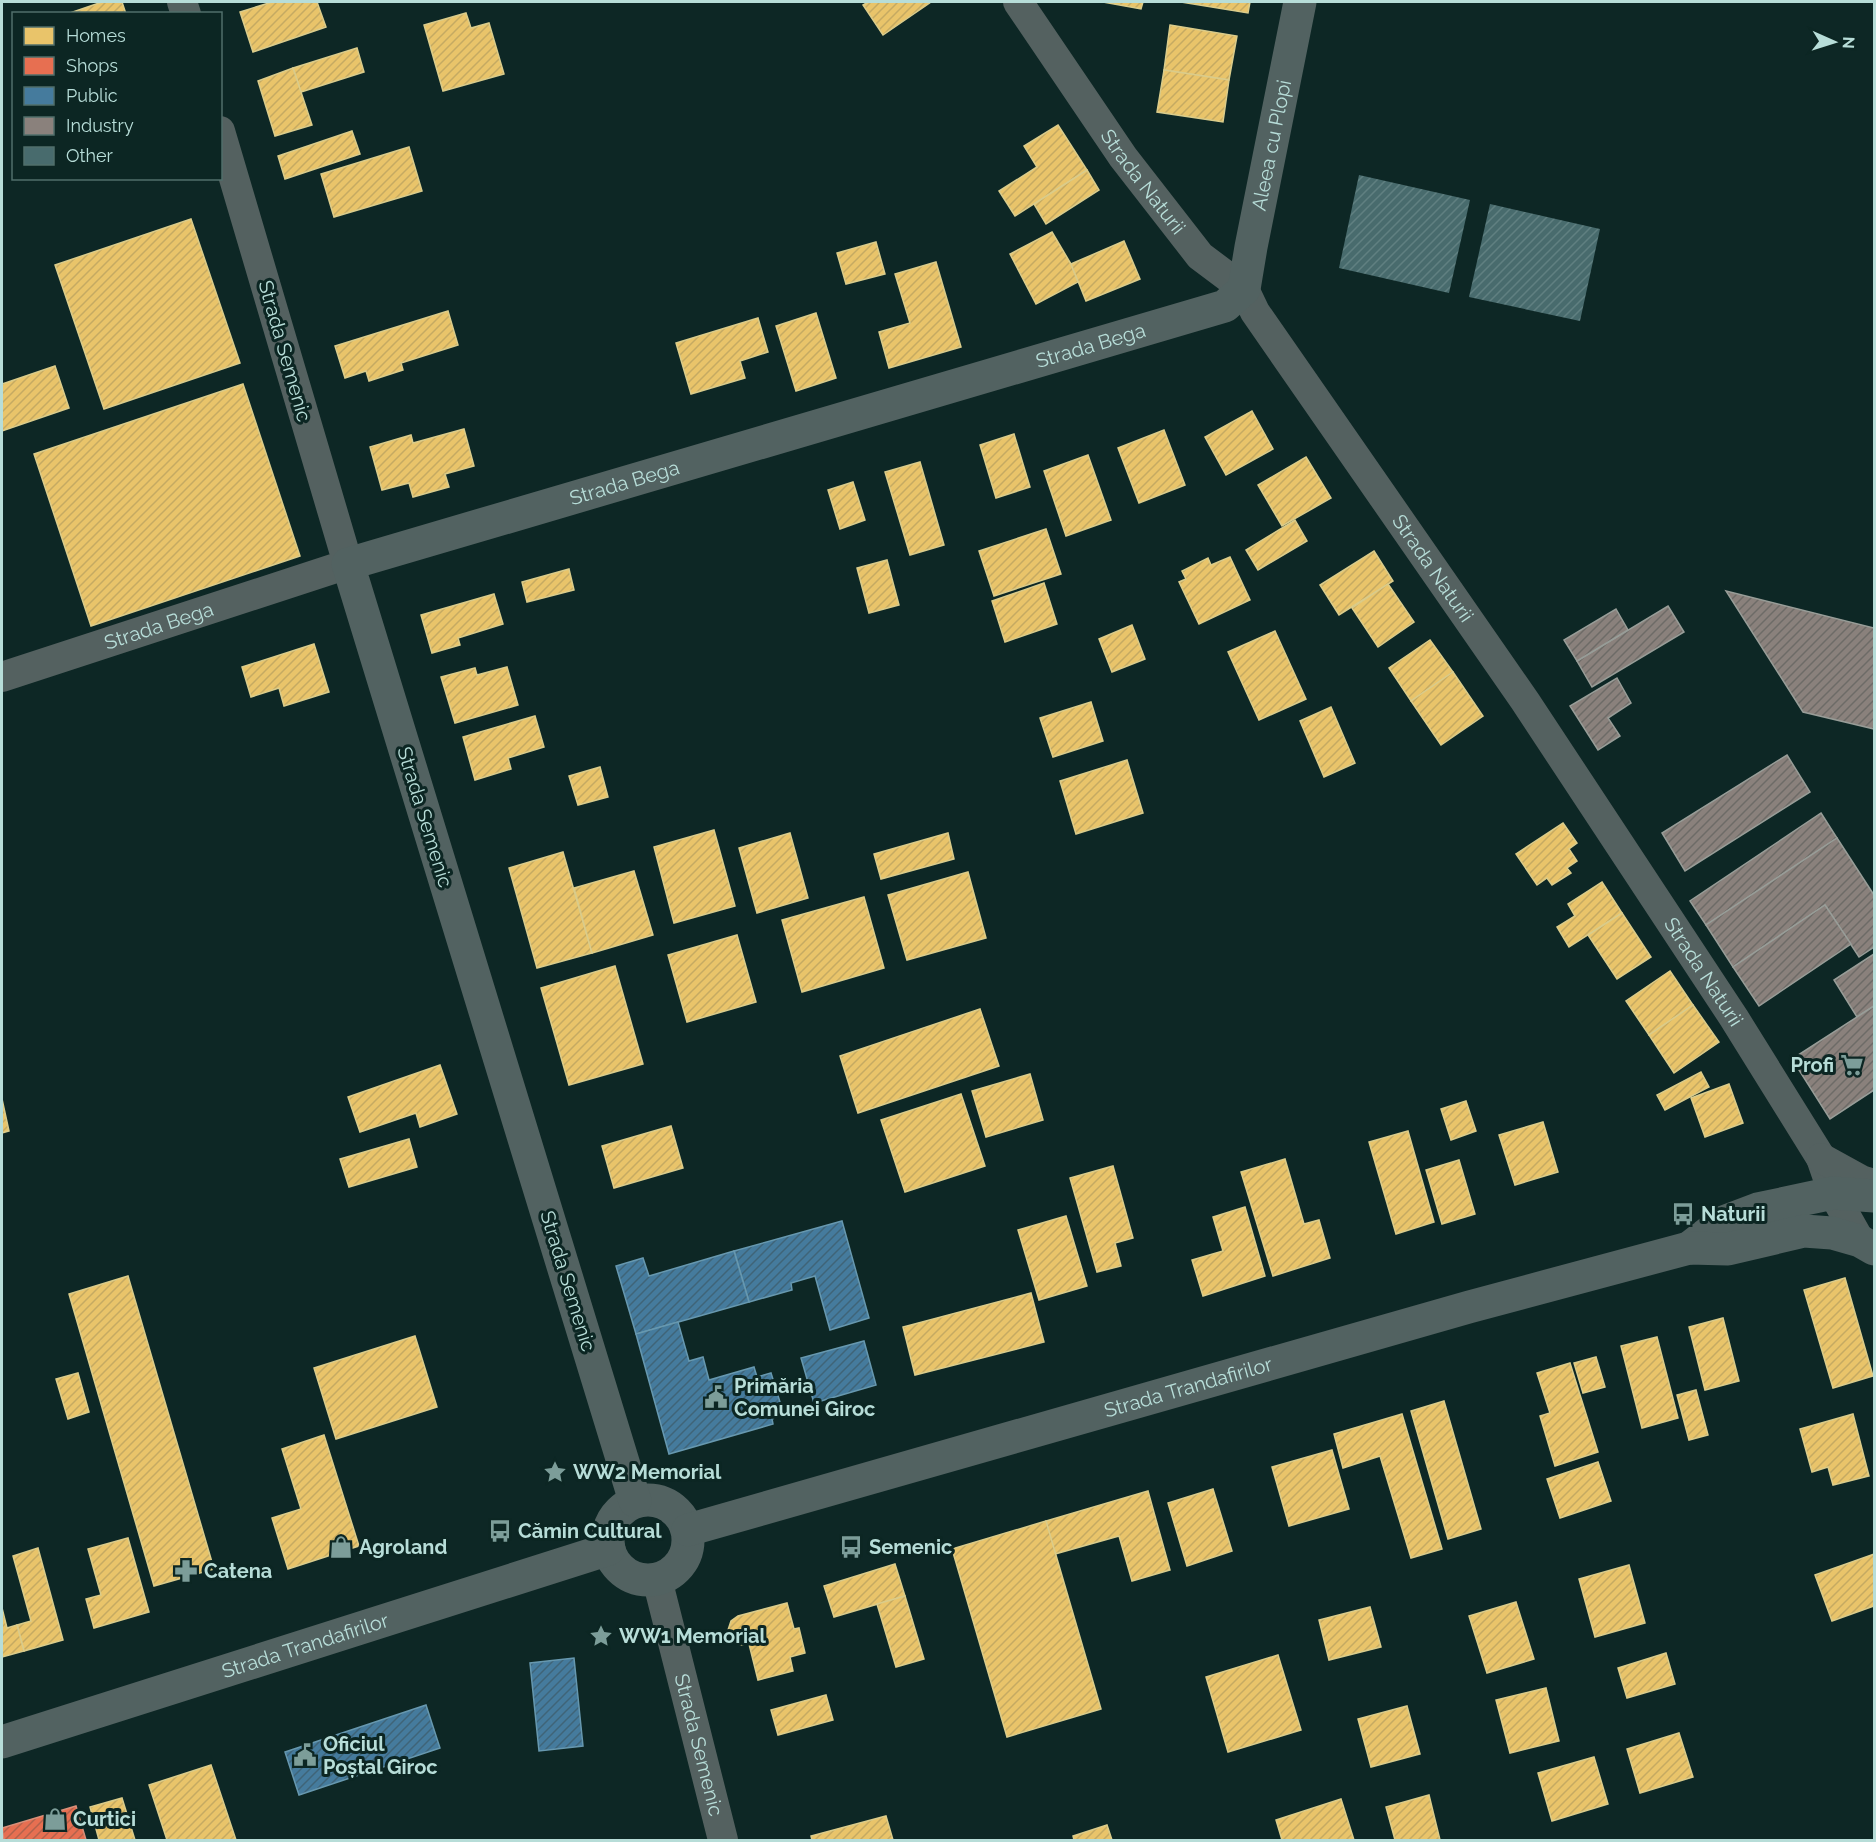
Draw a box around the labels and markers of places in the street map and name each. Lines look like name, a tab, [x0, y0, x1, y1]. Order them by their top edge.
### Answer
supermarket icon: Profi	[1839, 1052, 1865, 1078]
place label: Profi	[1791, 1053, 1834, 1077]
bus stop icon: Naturii	[1670, 1201, 1696, 1227]
place label: Naturii	[1701, 1202, 1766, 1226]
place label: Primăria Comunei Giroc	[734, 1374, 875, 1421]
public building icon: Primăria Comunei Giroc	[703, 1384, 729, 1410]
place icon: WW2 Memorial	[542, 1459, 568, 1485]
place label: WW2 Memorial	[573, 1460, 722, 1484]
bus stop icon: Cămin Cultural	[487, 1518, 513, 1544]
place label: Cămin Cultural	[518, 1519, 662, 1543]
shop icon: Agroland	[328, 1534, 354, 1560]
bus stop icon: Semenic	[838, 1534, 864, 1560]
place label: Agroland	[359, 1535, 447, 1559]
place label: Semenic	[869, 1535, 952, 1559]
pharmacy icon: Catena	[173, 1558, 199, 1584]
place label: Catena	[204, 1559, 272, 1583]
place icon: WW1 Memorial	[588, 1623, 614, 1649]
place label: WW1 Memorial	[619, 1624, 767, 1648]
place label: Oficiul Poștal Giroc	[323, 1732, 438, 1779]
public building icon: Oficiul Poștal Giroc	[292, 1742, 318, 1768]
shop icon: Curtici	[42, 1806, 68, 1832]
place label: Curtici	[73, 1807, 136, 1831]

